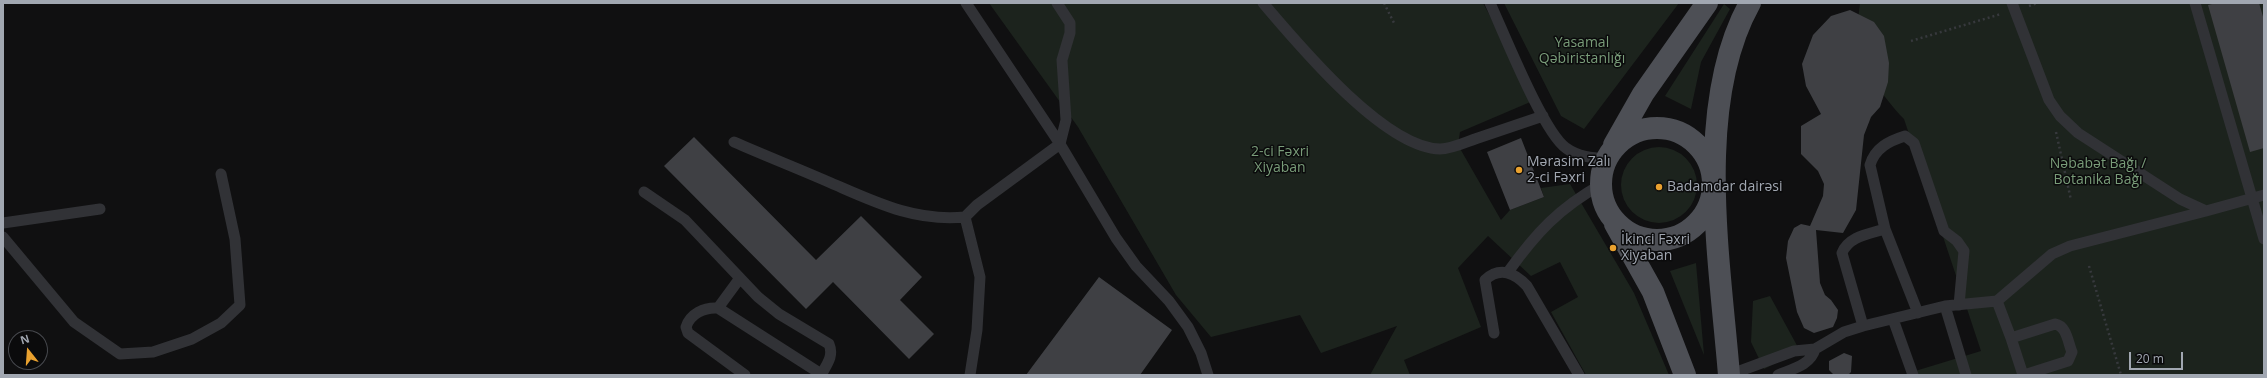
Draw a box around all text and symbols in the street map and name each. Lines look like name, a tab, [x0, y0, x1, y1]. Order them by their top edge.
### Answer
park label: Yasamal Qəbiristanlığı	[1539, 35, 1625, 68]
park label: 2-ci Fəxri Xiyaban	[1251, 144, 1309, 176]
place label: Mərasim Zalı 2-ci Fəxri	[1527, 154, 1611, 186]
park label: Nəbabət Bağı / Botanika Bağı	[2050, 156, 2146, 188]
marker: Mərasim Zalı 2-ci Fəxri	[1514, 165, 1524, 175]
place label: Badamdar dairəsi	[1667, 179, 1782, 195]
marker: Badamdar dairəsi	[1654, 182, 1664, 192]
place label: İkinci Fəxri Xiyaban	[1621, 232, 1690, 264]
marker: İkinci Fəxri Xiyaban	[1608, 243, 1618, 253]
north arrow	[8, 330, 48, 370]
text: N	[18, 331, 31, 347]
scale bar	[2131, 344, 2185, 370]
text: 20 m	[2136, 350, 2164, 367]

